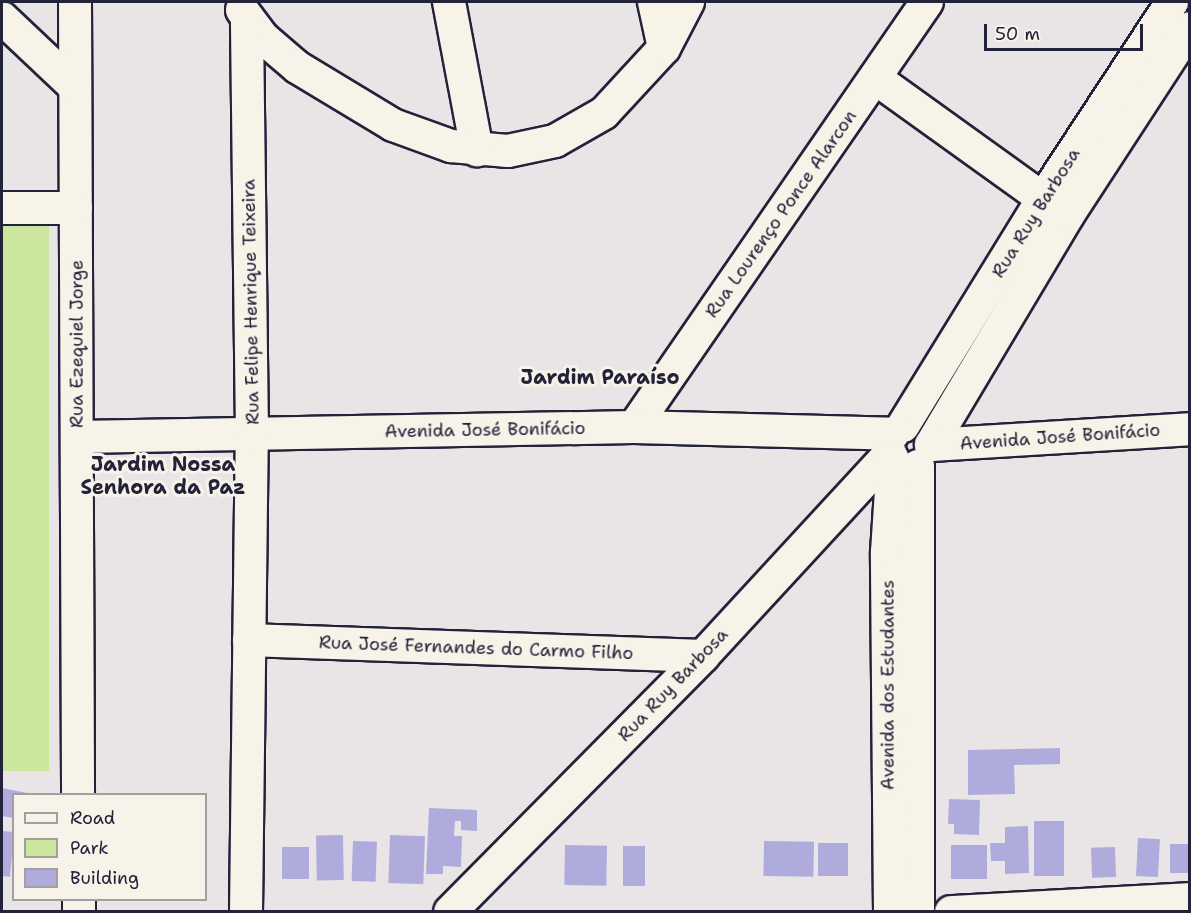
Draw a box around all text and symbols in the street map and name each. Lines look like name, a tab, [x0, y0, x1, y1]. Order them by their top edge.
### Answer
scale bar	[987, 12, 1146, 50]
text: 50 m	[995, 22, 1040, 46]
street label: Rua Lourenço Ponce Alarcon	[701, 106, 861, 322]
street label: Rua Ruy Barbosa	[987, 144, 1085, 282]
street label: Rua Felipe Henrique Teixeira	[238, 179, 264, 425]
street label: Rua Ezequiel Jorge	[66, 260, 88, 428]
district label: Jardim Paraíso	[521, 365, 679, 389]
street label: Avenida José Bonifácio	[384, 417, 586, 443]
street label: Avenida José Bonifácio	[959, 419, 1161, 455]
district label: Jardim Nossa Senhora da Paz	[81, 452, 245, 499]
street label: Avenida dos Estudantes	[877, 580, 899, 790]
street label: Rua Ruy Barbosa	[614, 624, 732, 746]
street label: Rua José Fernandes do Carmo Filho	[318, 632, 634, 664]
legend	[12, 793, 207, 901]
text: Road	[70, 806, 115, 830]
text: Park	[70, 836, 109, 860]
text: Building	[70, 866, 139, 890]

